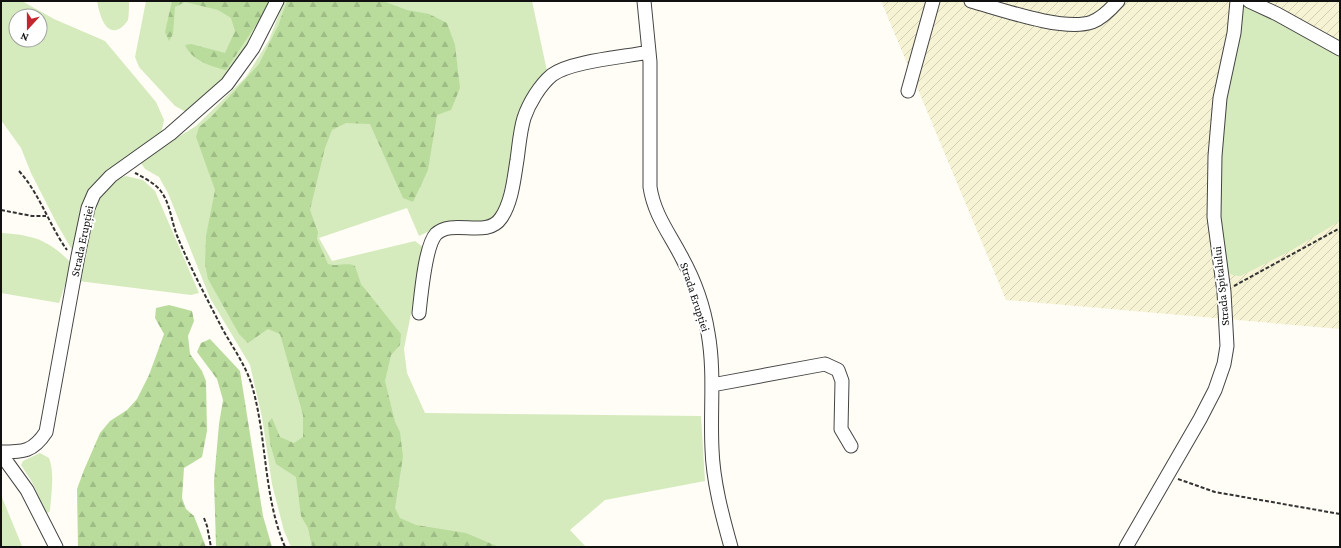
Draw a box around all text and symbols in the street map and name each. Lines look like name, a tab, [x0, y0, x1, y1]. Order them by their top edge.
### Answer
north arrow	[8, 8, 48, 48]
text: N	[18, 30, 30, 44]
street label: Strada Erupției	[68, 204, 97, 278]
street label: Strada Spitalului	[1210, 245, 1232, 327]
street label: Strada Erupției	[676, 260, 713, 334]

